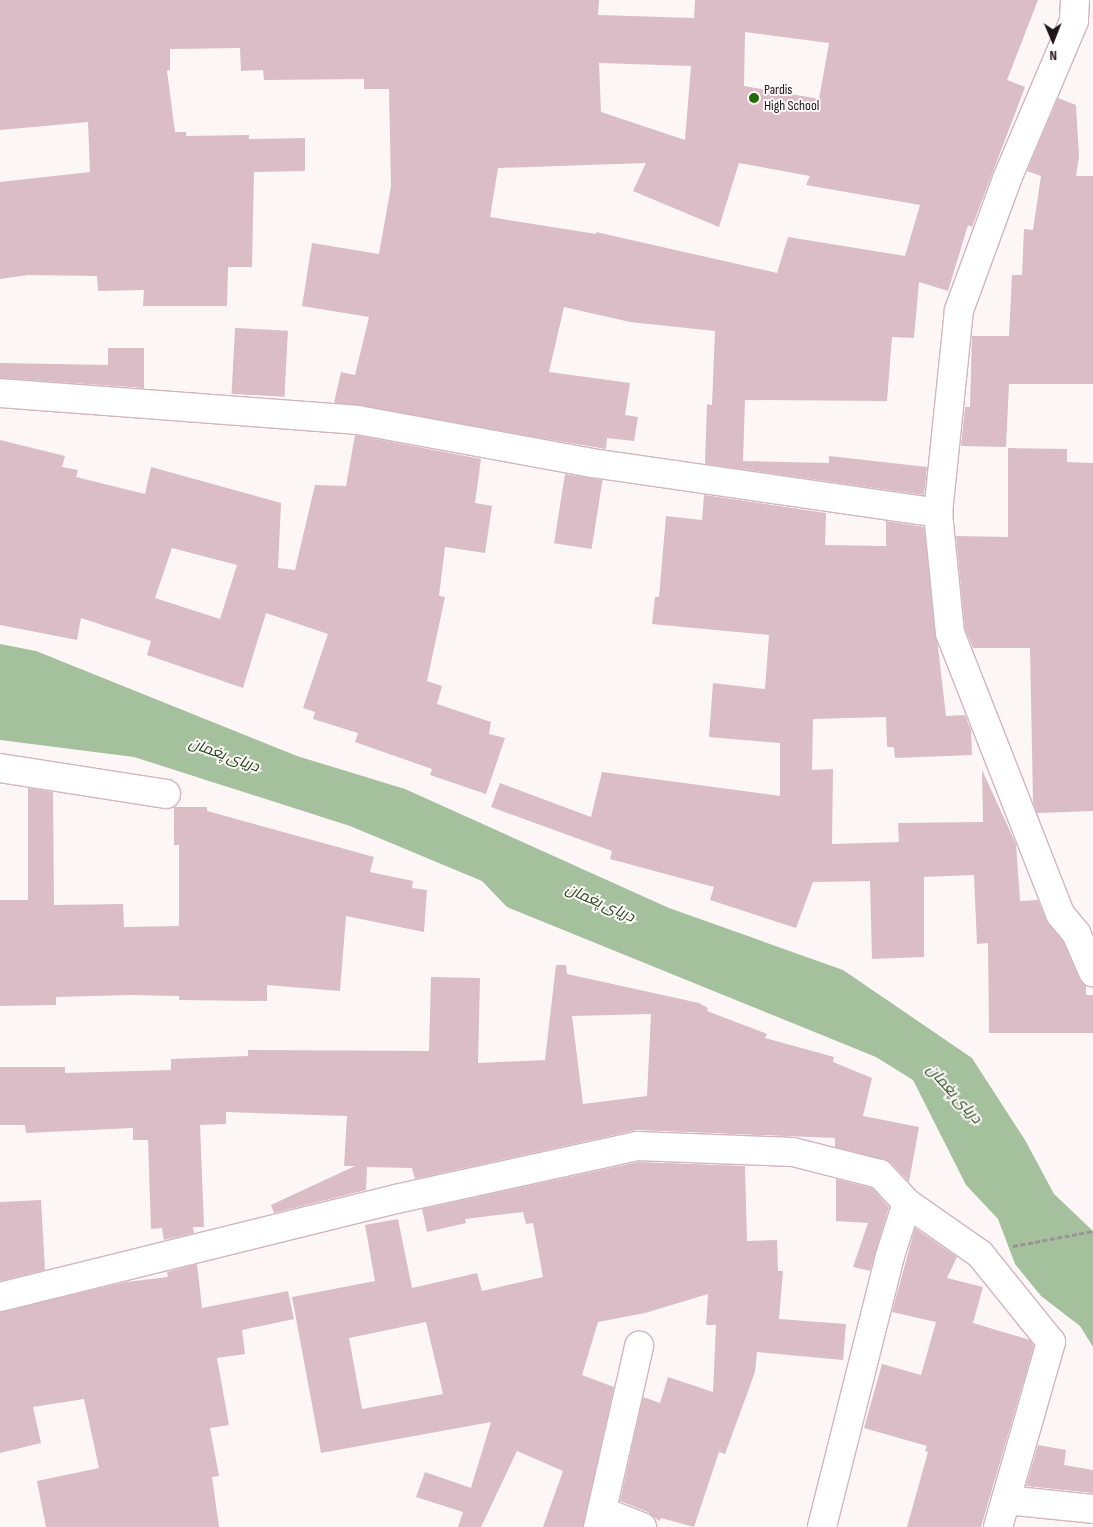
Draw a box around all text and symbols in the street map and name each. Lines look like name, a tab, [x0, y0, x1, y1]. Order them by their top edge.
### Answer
north arrow	[1028, 15, 1078, 65]
text: N	[1049, 47, 1057, 64]
place label: Pardis High School	[764, 82, 819, 114]
marker: Pardis High School	[748, 92, 760, 104]
water label: دریای پغمان	[186, 734, 262, 776]
water label: دریای پغمان	[563, 880, 637, 926]
water label: دریای پغمان	[923, 1061, 985, 1127]

